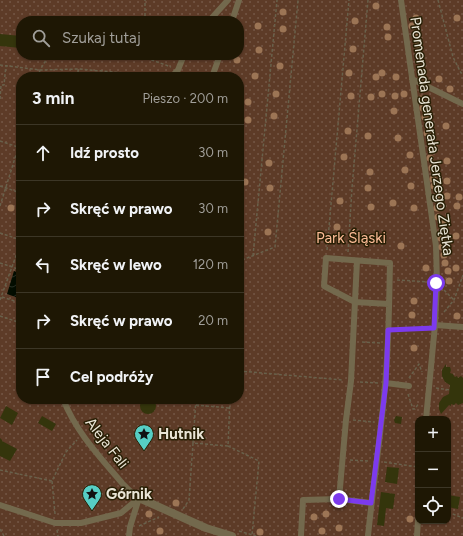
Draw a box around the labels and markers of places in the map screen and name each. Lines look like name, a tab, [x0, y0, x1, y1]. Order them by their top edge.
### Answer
place icon: Hutnik	[133, 423, 155, 451]
place label: Hutnik	[158, 425, 204, 443]
place icon: Górnik	[81, 483, 103, 511]
place label: Górnik	[106, 485, 152, 503]

